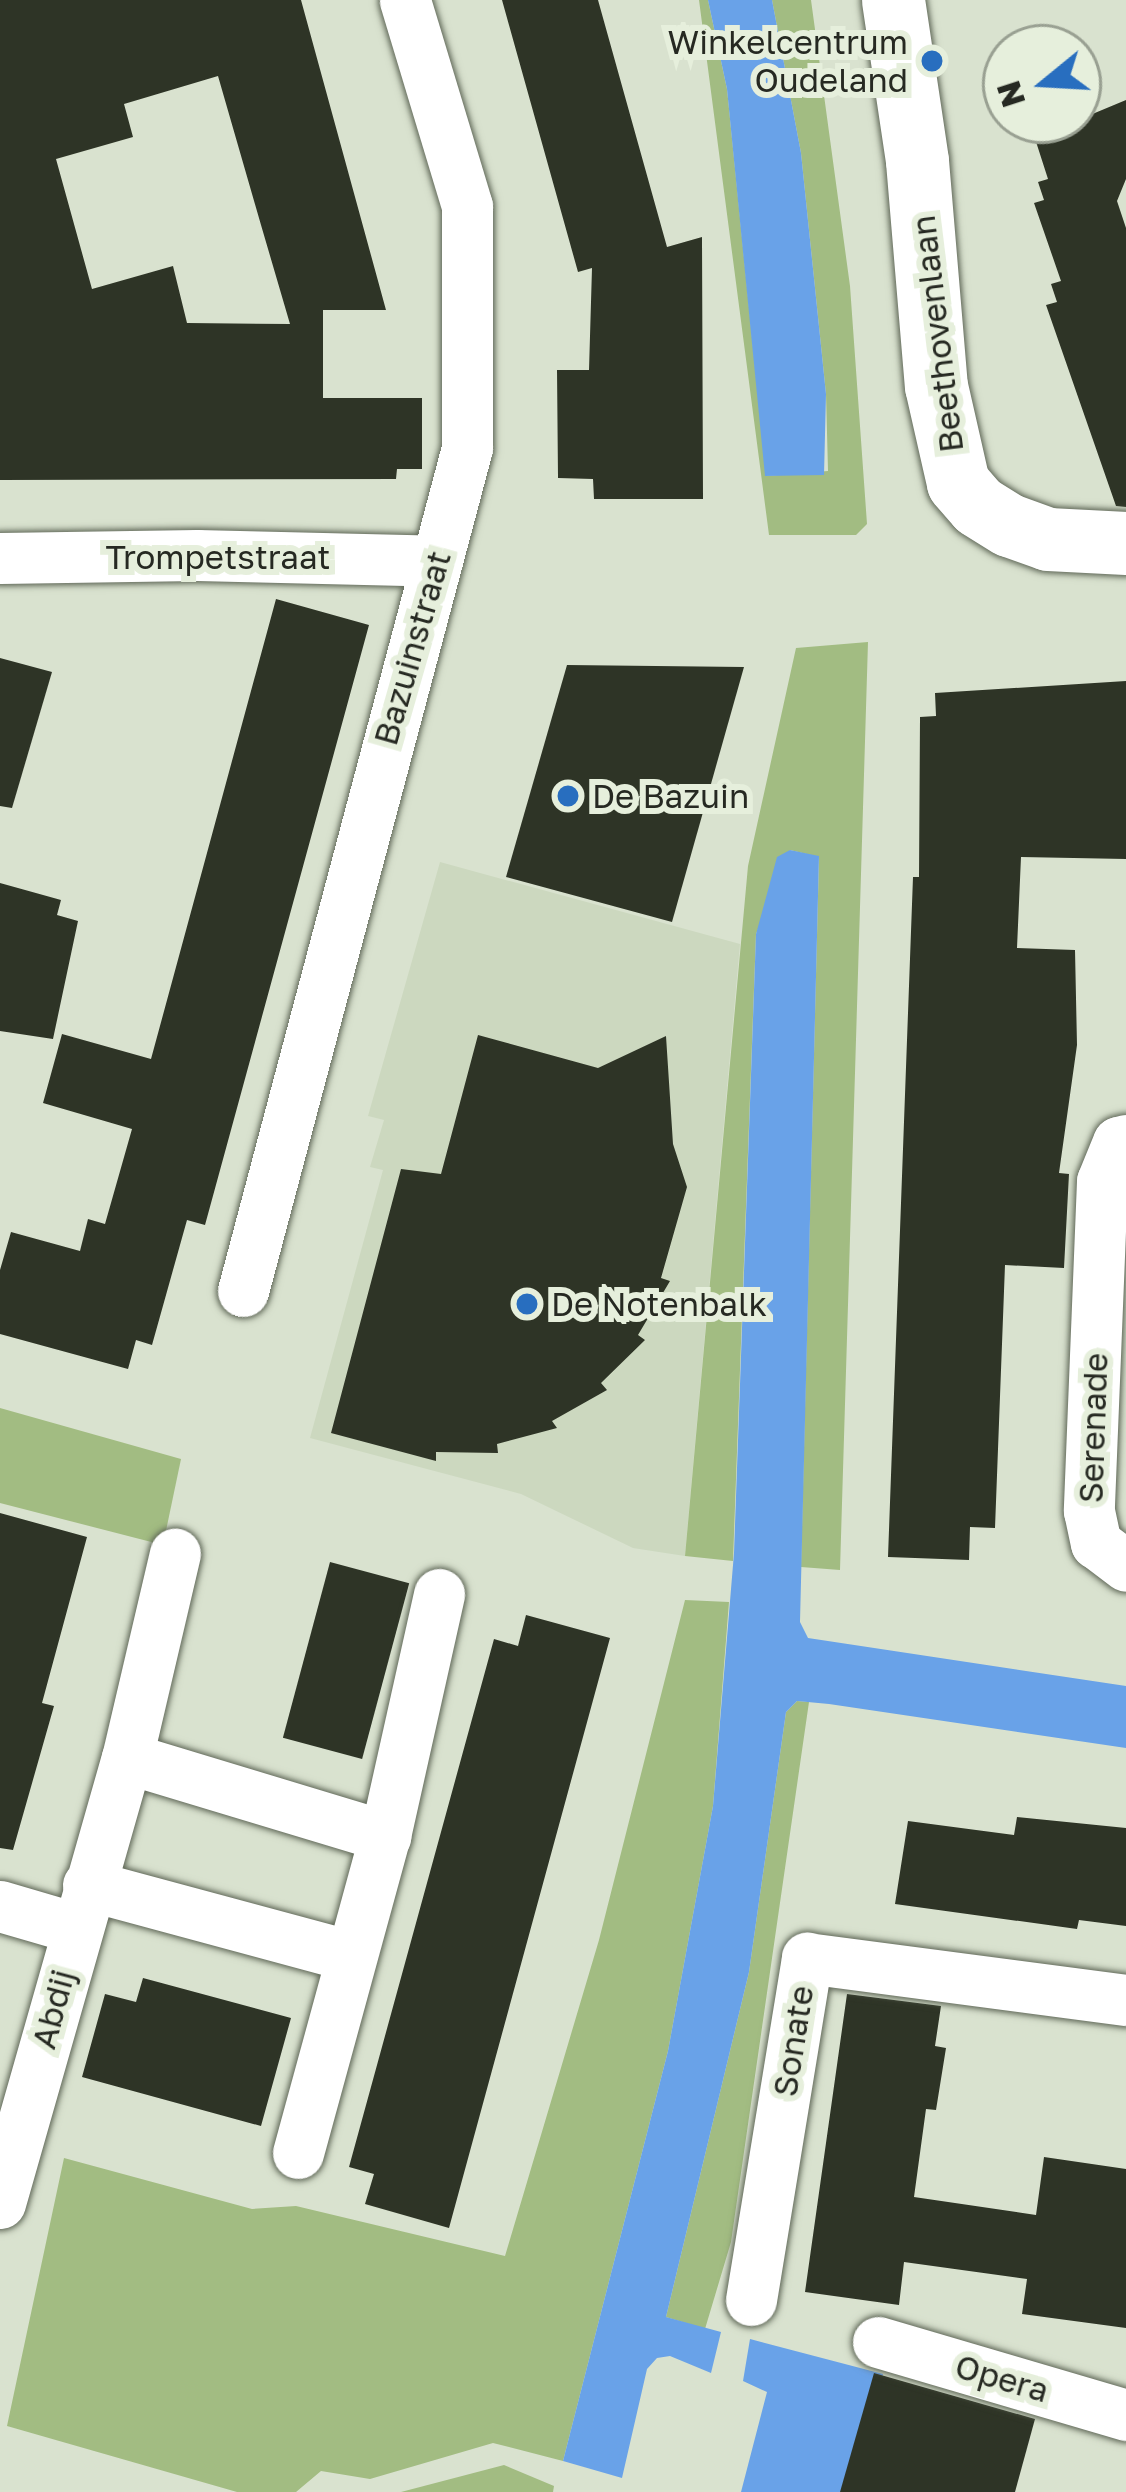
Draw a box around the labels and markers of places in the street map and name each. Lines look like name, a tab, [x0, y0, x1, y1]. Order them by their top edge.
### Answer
place label: Winkelcentrum Oudeland	[667, 22, 908, 100]
marker: Winkelcentrum Oudeland	[919, 48, 945, 74]
place label: De Bazuin	[592, 776, 749, 816]
marker: De Bazuin	[555, 783, 581, 809]
place label: De Notenbalk	[551, 1284, 767, 1324]
marker: De Notenbalk	[514, 1291, 540, 1317]

